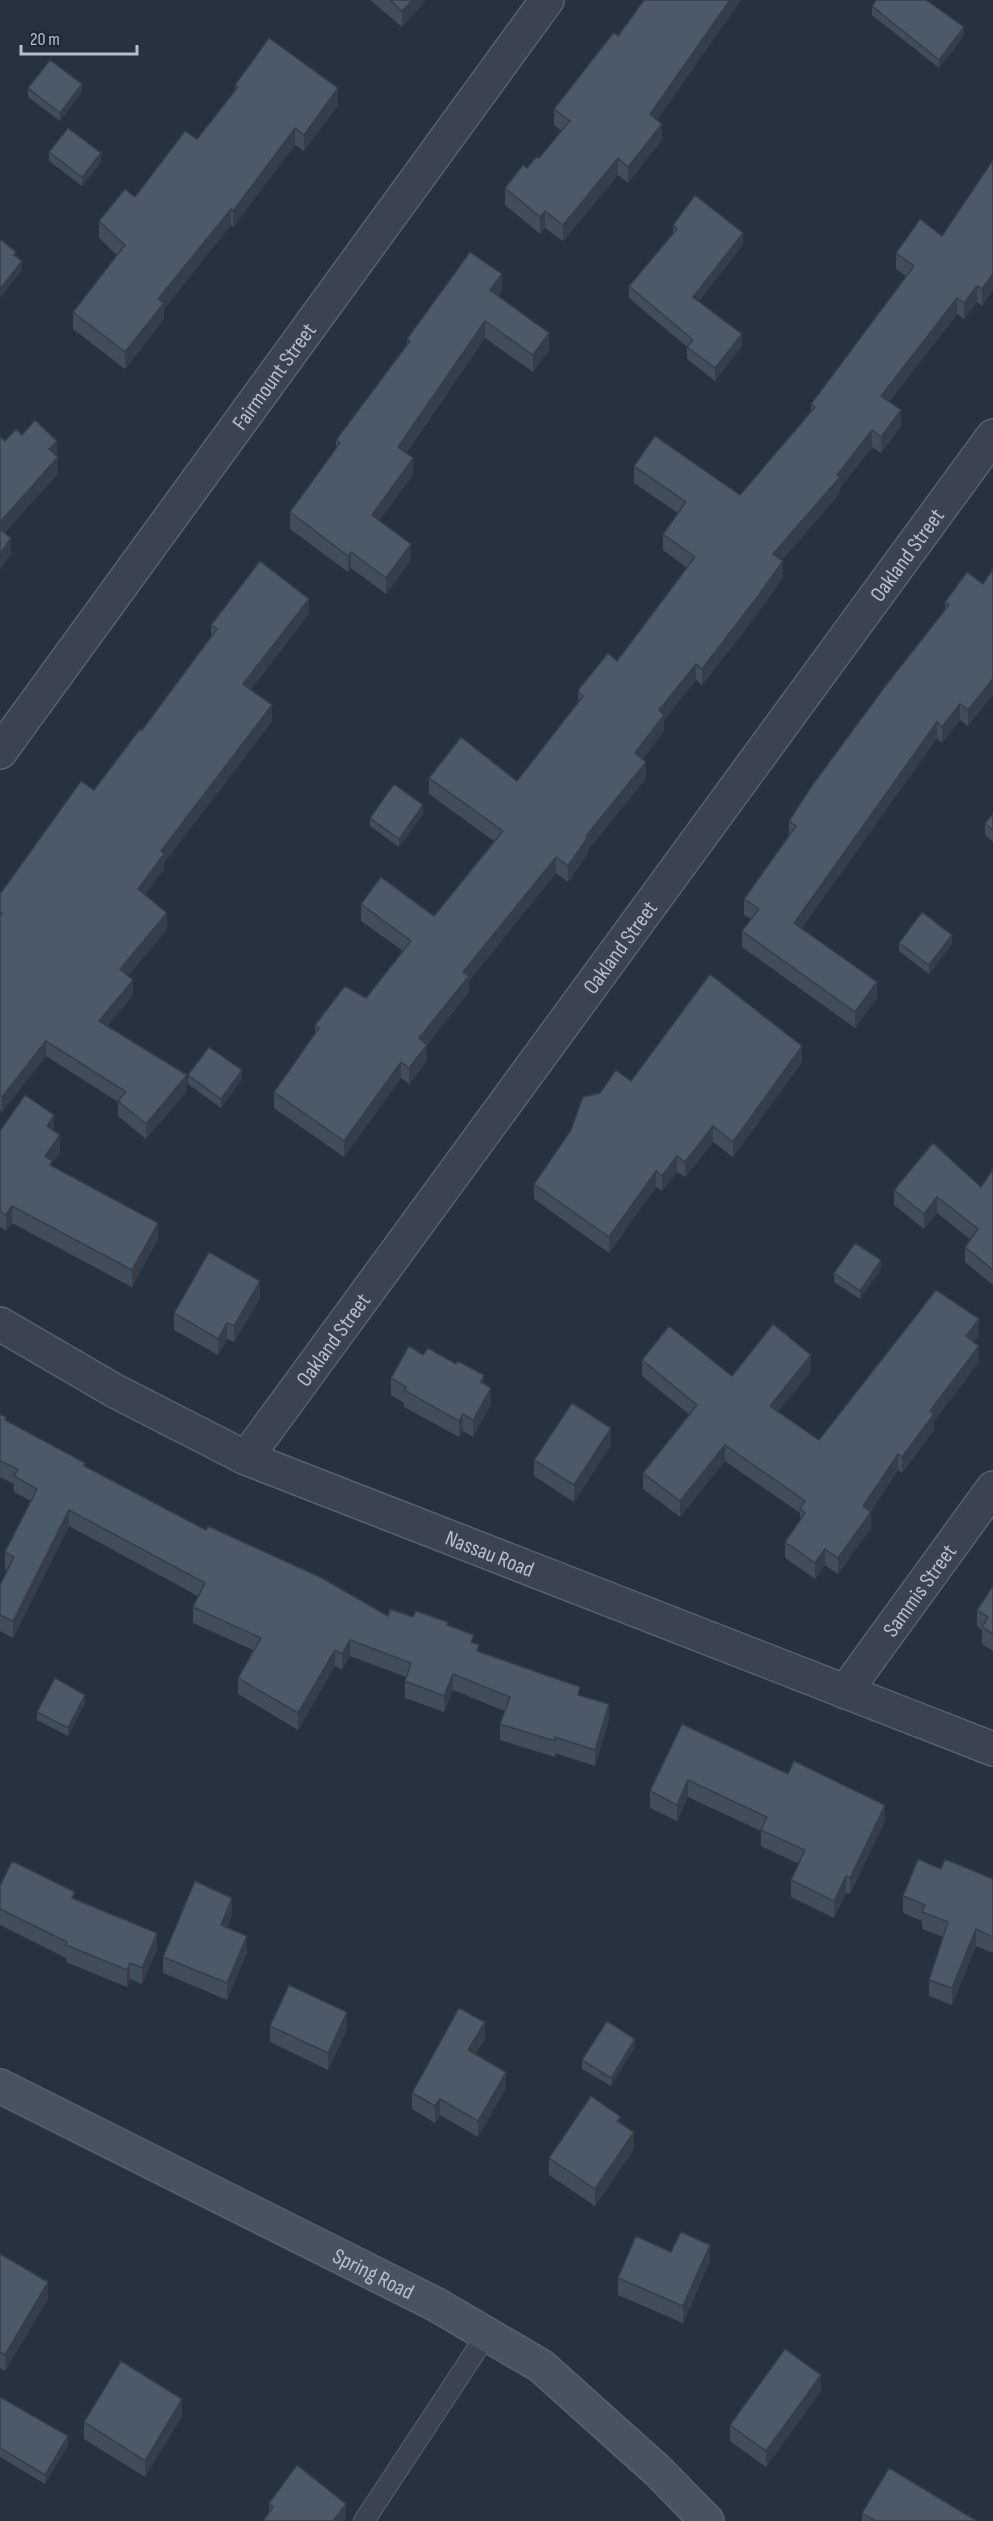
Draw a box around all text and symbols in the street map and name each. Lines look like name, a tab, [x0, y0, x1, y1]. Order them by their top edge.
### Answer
scale bar	[21, 18, 136, 56]
text: 20 m	[30, 29, 60, 50]
street label: Fairmount Street	[227, 318, 323, 436]
street label: Oakland Street	[865, 503, 951, 607]
street label: Oakland Street	[578, 896, 664, 1000]
street label: Oakland Street	[291, 1288, 377, 1392]
street label: Nassau Road	[441, 1525, 538, 1584]
street label: Sammis Street	[878, 1539, 963, 1643]
street label: Spring Road	[328, 2243, 418, 2306]

